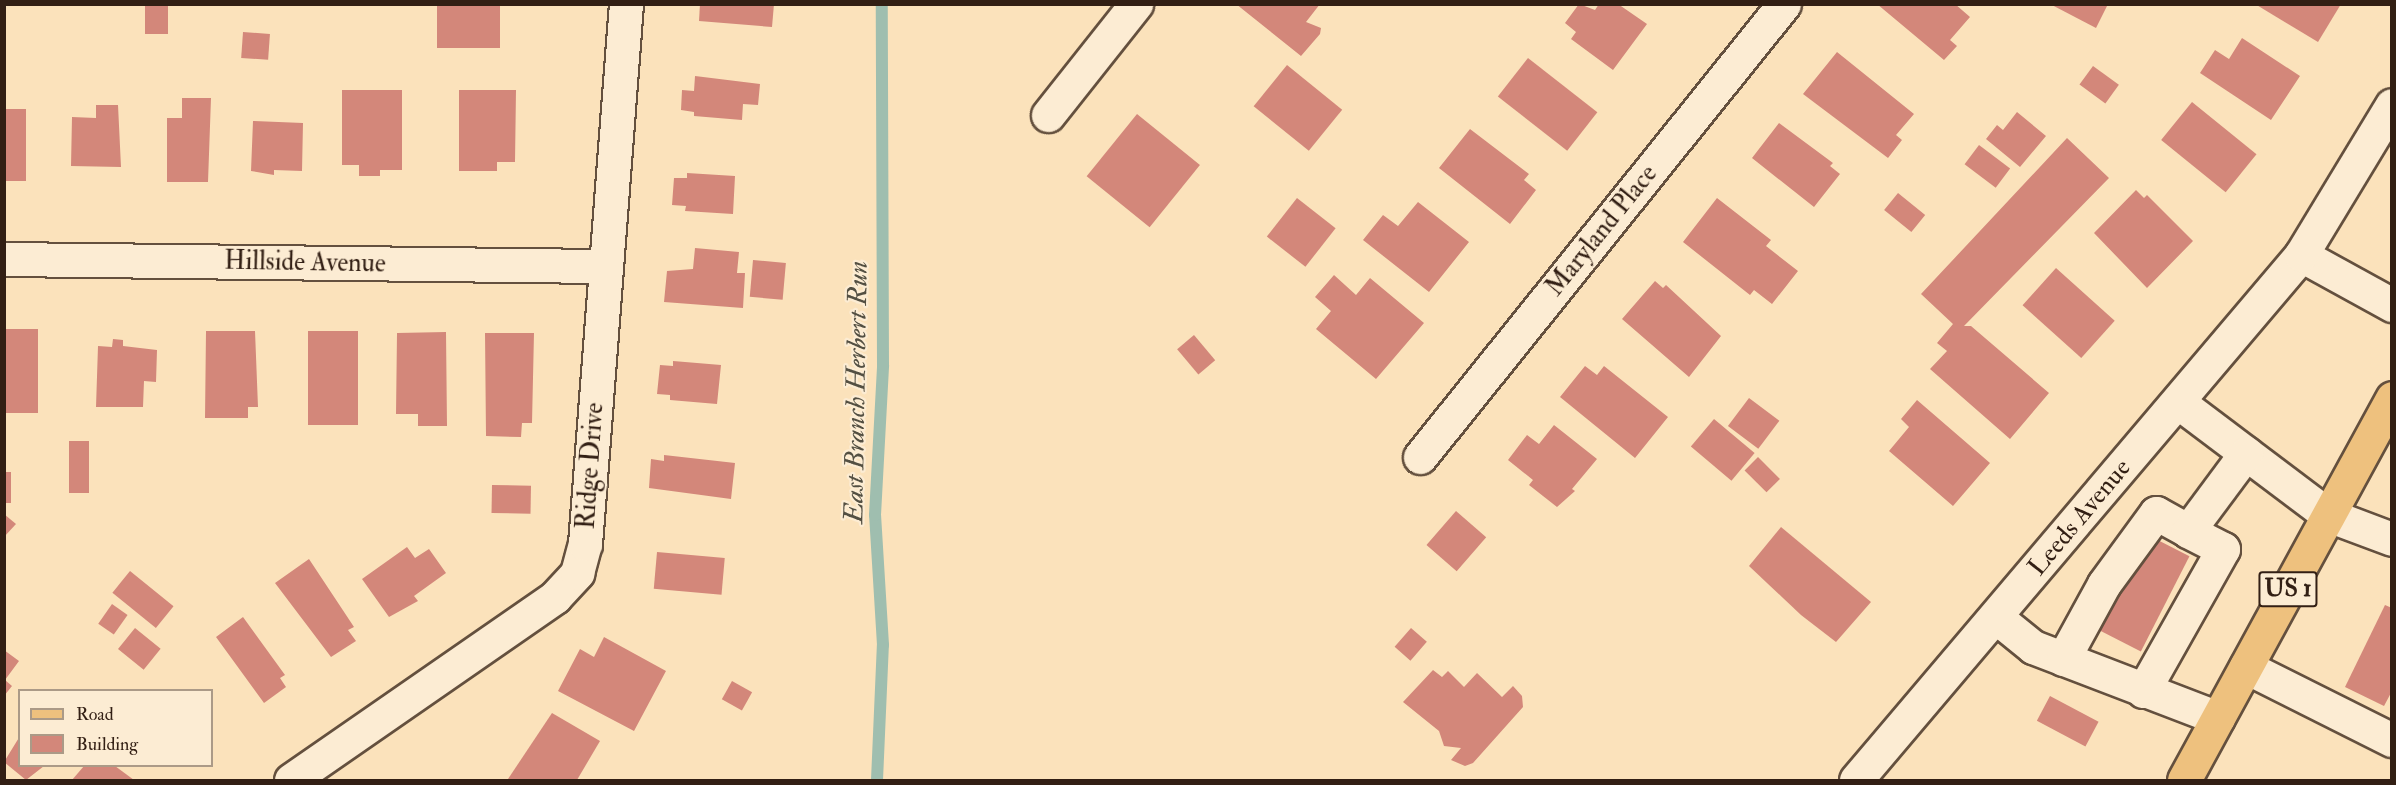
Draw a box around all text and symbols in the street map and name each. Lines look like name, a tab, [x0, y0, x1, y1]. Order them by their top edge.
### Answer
street label: Maryland Place	[1540, 159, 1664, 303]
street label: Hillside Avenue	[224, 246, 386, 280]
water label: East Branch Herbert Run	[838, 260, 874, 524]
street label: Ridge Drive	[571, 402, 611, 530]
street label: Leeds Avenue	[2022, 453, 2138, 583]
road number: US 1	[2258, 568, 2318, 610]
legend	[18, 689, 213, 767]
text: Road	[76, 703, 114, 726]
text: Building	[76, 733, 138, 756]

